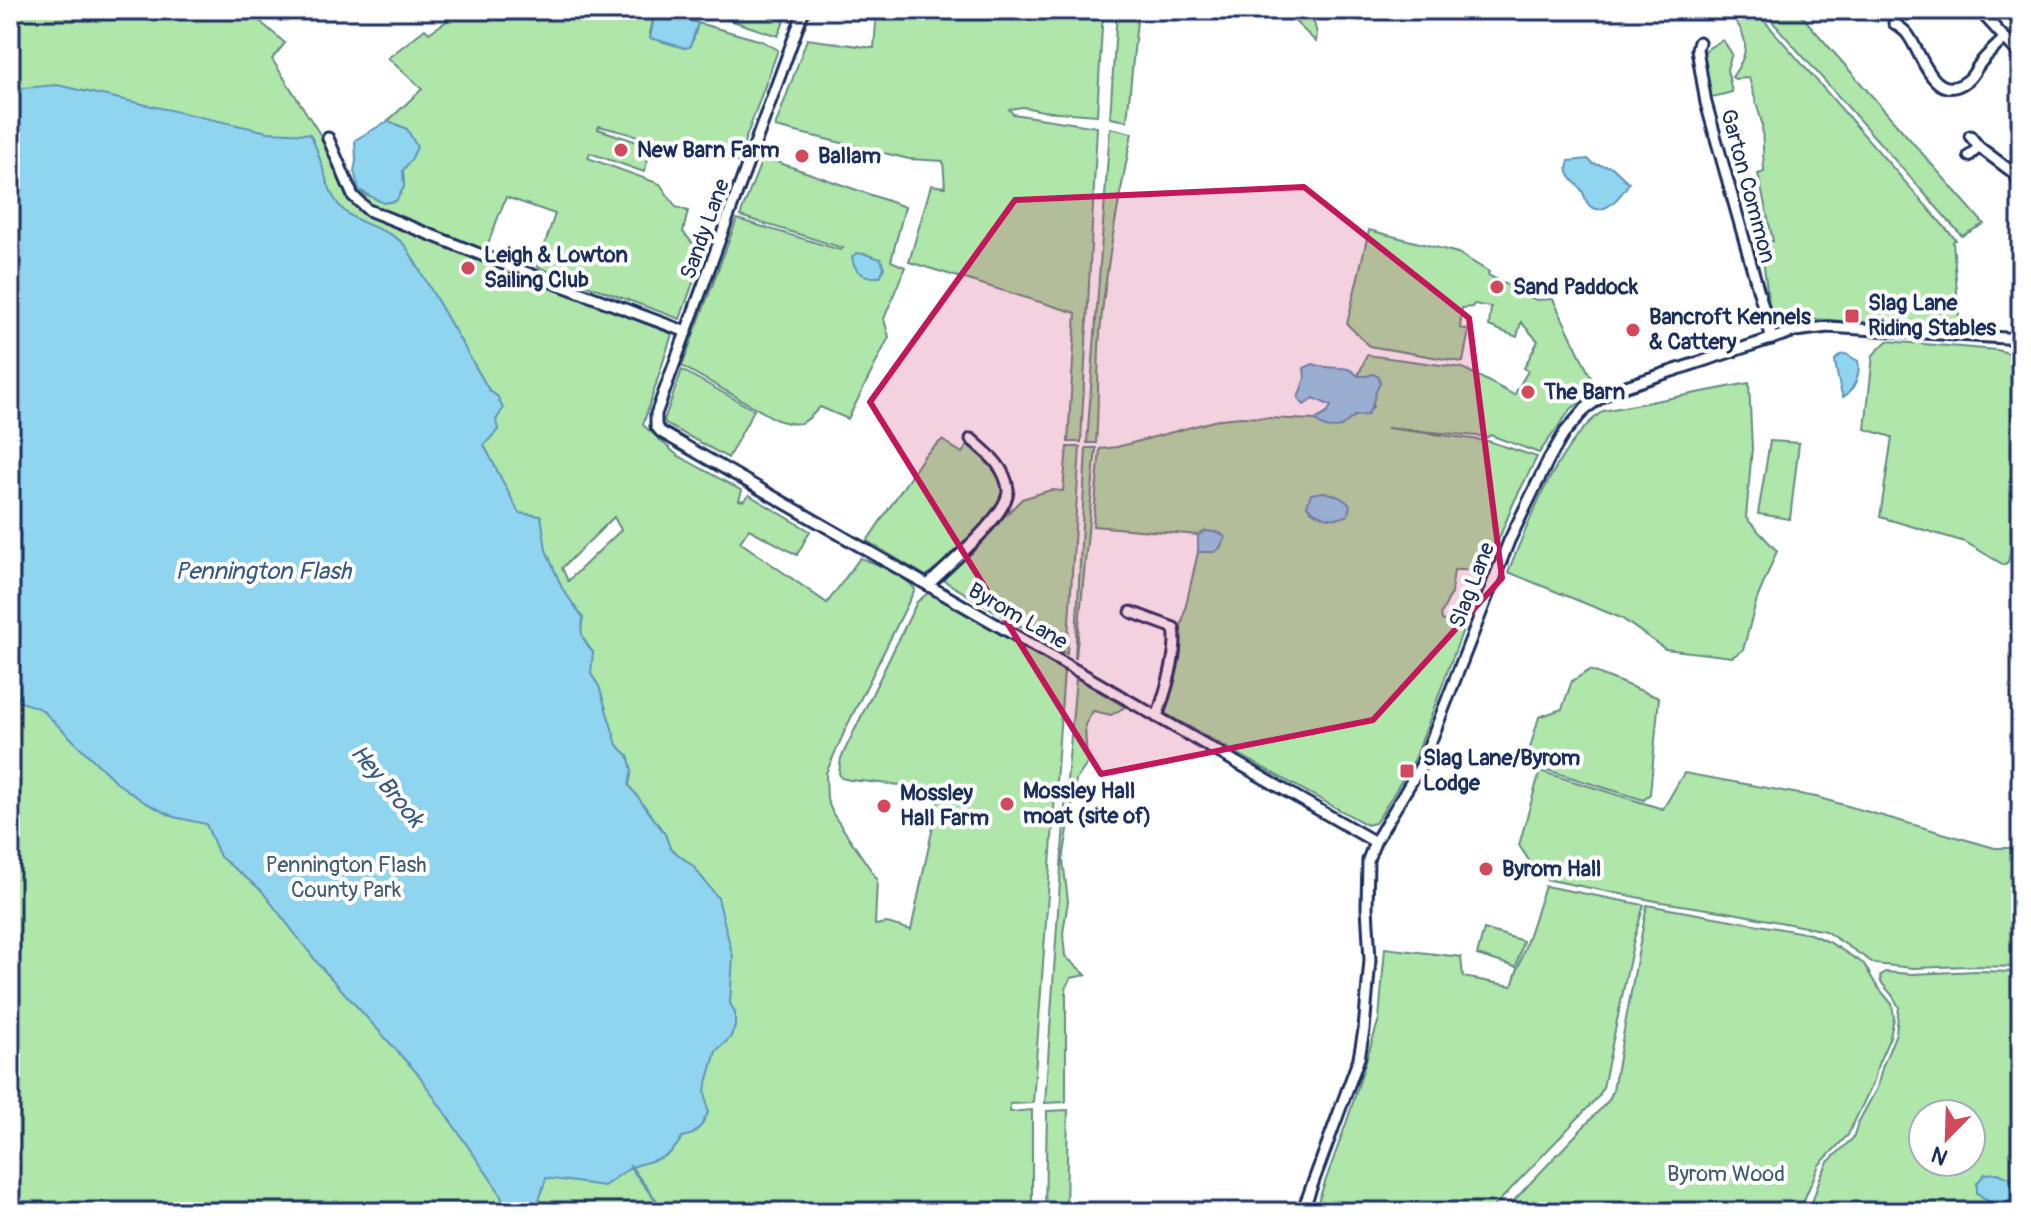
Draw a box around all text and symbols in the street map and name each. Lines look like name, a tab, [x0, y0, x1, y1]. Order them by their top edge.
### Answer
street label: Garton Common	[1714, 106, 1782, 266]
place label: New Barn Farm	[637, 136, 780, 164]
marker: New Barn Farm	[612, 141, 630, 159]
place label: Ballam	[818, 142, 881, 170]
marker: Ballam	[793, 147, 811, 165]
street label: Sandy Lane	[674, 175, 736, 283]
place label: Leigh & Lowton Sailing Club	[484, 241, 628, 294]
marker: Leigh & Lowton Sailing Club	[459, 259, 477, 277]
place label: Sand Paddock	[1513, 273, 1639, 301]
marker: Sand Paddock	[1488, 278, 1506, 296]
place label: Slag Lane Riding Stables	[1868, 289, 1996, 342]
place label: Bancroft Kennels & Cattery	[1649, 303, 1811, 356]
marker: Slag Lane Riding Stables	[1843, 307, 1861, 325]
marker: Bancroft Kennels & Cattery	[1624, 321, 1642, 339]
place label: The Barn	[1543, 378, 1625, 406]
marker: The Barn	[1519, 383, 1537, 401]
street label: Slag Lane	[1443, 538, 1501, 632]
water label: Pennington Flash	[175, 557, 353, 586]
street label: Byrom Lane	[963, 576, 1073, 656]
water label: Hey Brook	[344, 739, 431, 835]
place label: Slag Lane/Byrom Lodge	[1423, 744, 1580, 797]
marker: Slag Lane/Byrom Lodge	[1398, 762, 1416, 780]
place label: Mossley Hall moat (site of)	[1023, 777, 1151, 830]
place label: Mossley Hall Farm	[900, 779, 989, 832]
marker: Mossley Hall moat (site of)	[998, 795, 1016, 813]
marker: Mossley Hall Farm	[875, 797, 893, 815]
park label: Pennington Flash County Park	[265, 851, 427, 904]
place label: Byrom Hall	[1502, 855, 1601, 883]
marker: Byrom Hall	[1477, 860, 1495, 878]
north arrow	[1907, 1098, 1987, 1178]
text: N	[1927, 1140, 1952, 1171]
park label: Byrom Wood	[1667, 1160, 1785, 1188]

